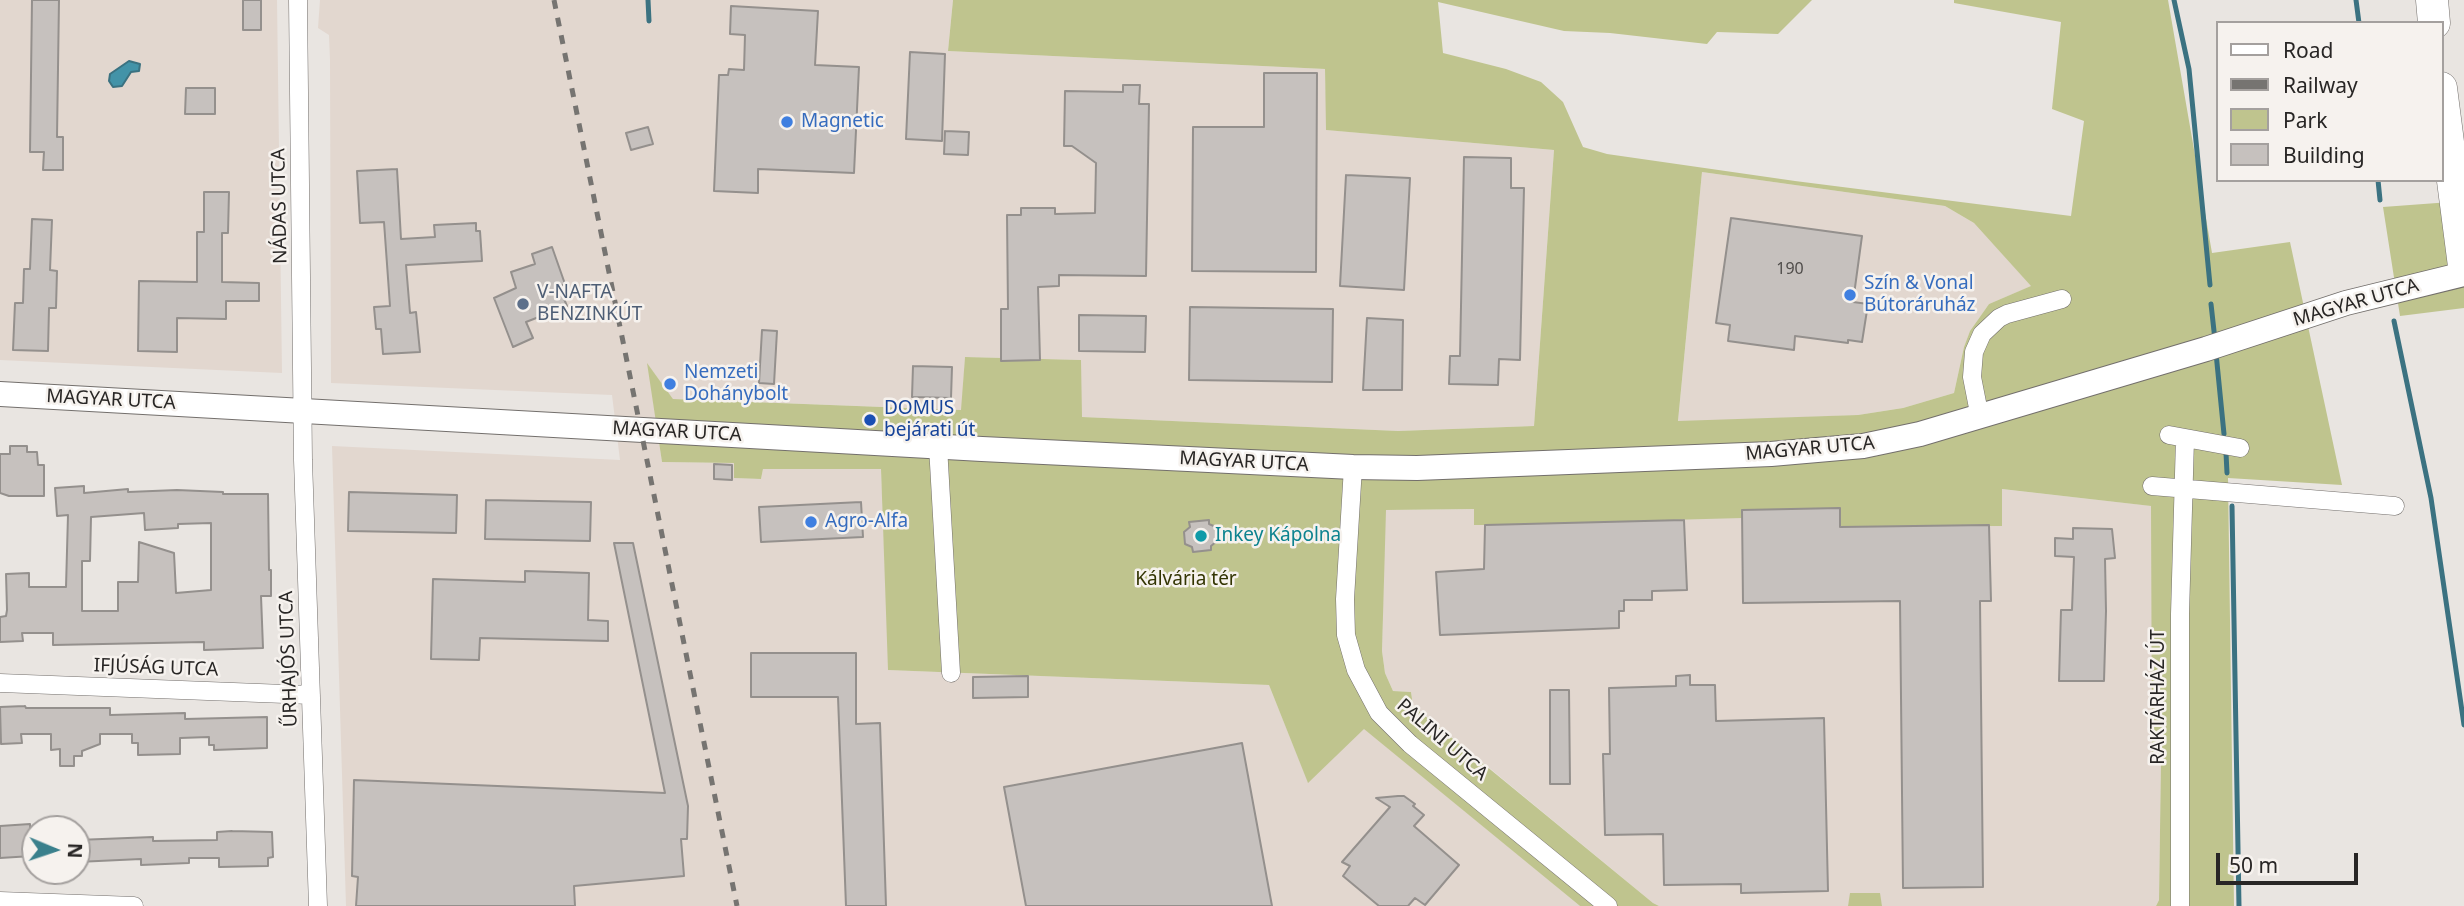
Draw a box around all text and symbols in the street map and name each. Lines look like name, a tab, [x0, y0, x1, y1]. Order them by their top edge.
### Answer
legend	[2216, 21, 2443, 182]
text: Road	[2283, 36, 2333, 64]
text: Railway	[2283, 71, 2358, 99]
text: Park	[2283, 106, 2327, 134]
place label: Magnetic	[801, 111, 884, 133]
marker: Magnetic	[779, 114, 795, 130]
text: Building	[2283, 141, 2365, 169]
street label: NÁDAS UTCA	[268, 148, 292, 264]
house number: 190	[1776, 259, 1804, 279]
place label: Szín & Vonal Bútoráruház	[1864, 273, 1975, 317]
street label: MAGYAR UTCA	[2291, 274, 2421, 332]
place label: V-NAFTA BENZINKÚT	[537, 282, 642, 326]
marker: Szín & Vonal Bútoráruház	[1842, 287, 1858, 303]
marker: V-NAFTA BENZINKÚT	[515, 296, 531, 312]
place label: Nemzeti Dohánybolt	[684, 362, 788, 406]
marker: Nemzeti Dohánybolt	[662, 376, 678, 392]
street label: MAGYAR UTCA	[46, 385, 176, 415]
place label: DOMUS bejárati út	[884, 398, 975, 442]
marker: DOMUS bejárati út	[862, 412, 878, 428]
street label: MAGYAR UTCA	[612, 417, 742, 447]
street label: MAGYAR UTCA	[1744, 432, 1876, 466]
street label: MAGYAR UTCA	[1179, 447, 1309, 477]
place label: Agro-Alfa	[825, 511, 908, 533]
marker: Agro-Alfa	[803, 514, 819, 530]
place label: Inkey Kápolna	[1215, 525, 1341, 547]
marker: Inkey Kápolna	[1193, 528, 1209, 544]
park label: Kálvária tér	[1135, 569, 1237, 591]
street label: ŰRHAJÓS UTCA	[275, 590, 303, 728]
street label: RAKTÁRHÁZ ÚT	[2148, 629, 2170, 765]
street label: IFJÚSÁG UTCA	[93, 654, 219, 682]
street label: PALINI UTCA	[1392, 694, 1492, 786]
north arrow	[21, 815, 91, 885]
scale bar	[2219, 839, 2361, 883]
text: N	[62, 842, 88, 859]
text: 50 m	[2229, 851, 2278, 879]

